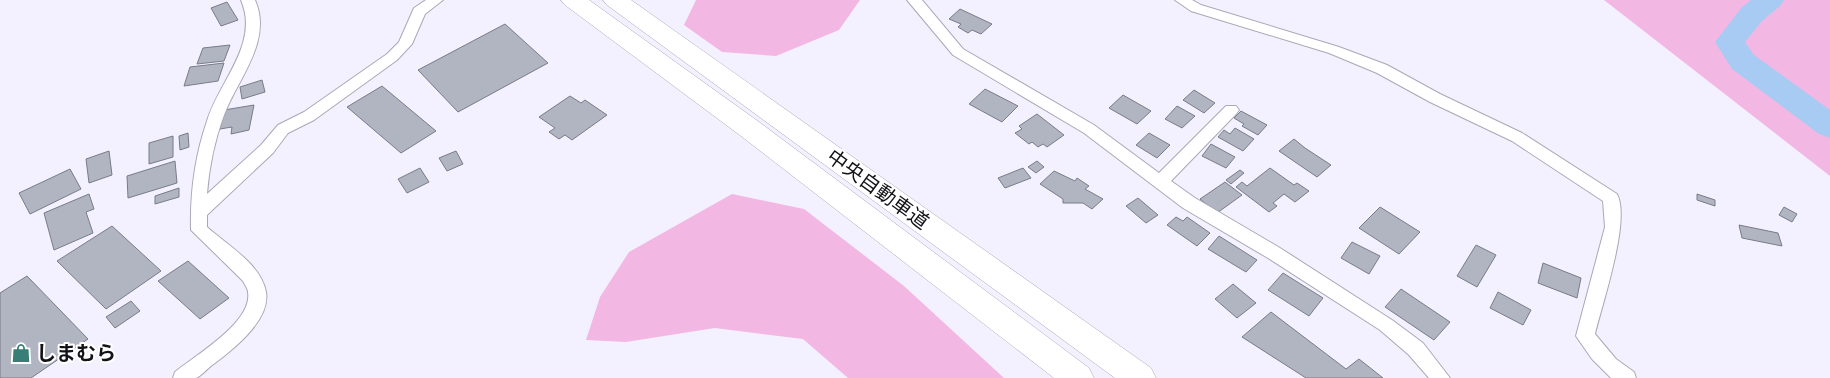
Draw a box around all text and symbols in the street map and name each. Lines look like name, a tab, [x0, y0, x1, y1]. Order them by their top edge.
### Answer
street label: 中央自動車道	[822, 144, 934, 234]
place label: しまむら	[36, 341, 116, 365]
shop icon: しまむら	[10, 342, 32, 364]

